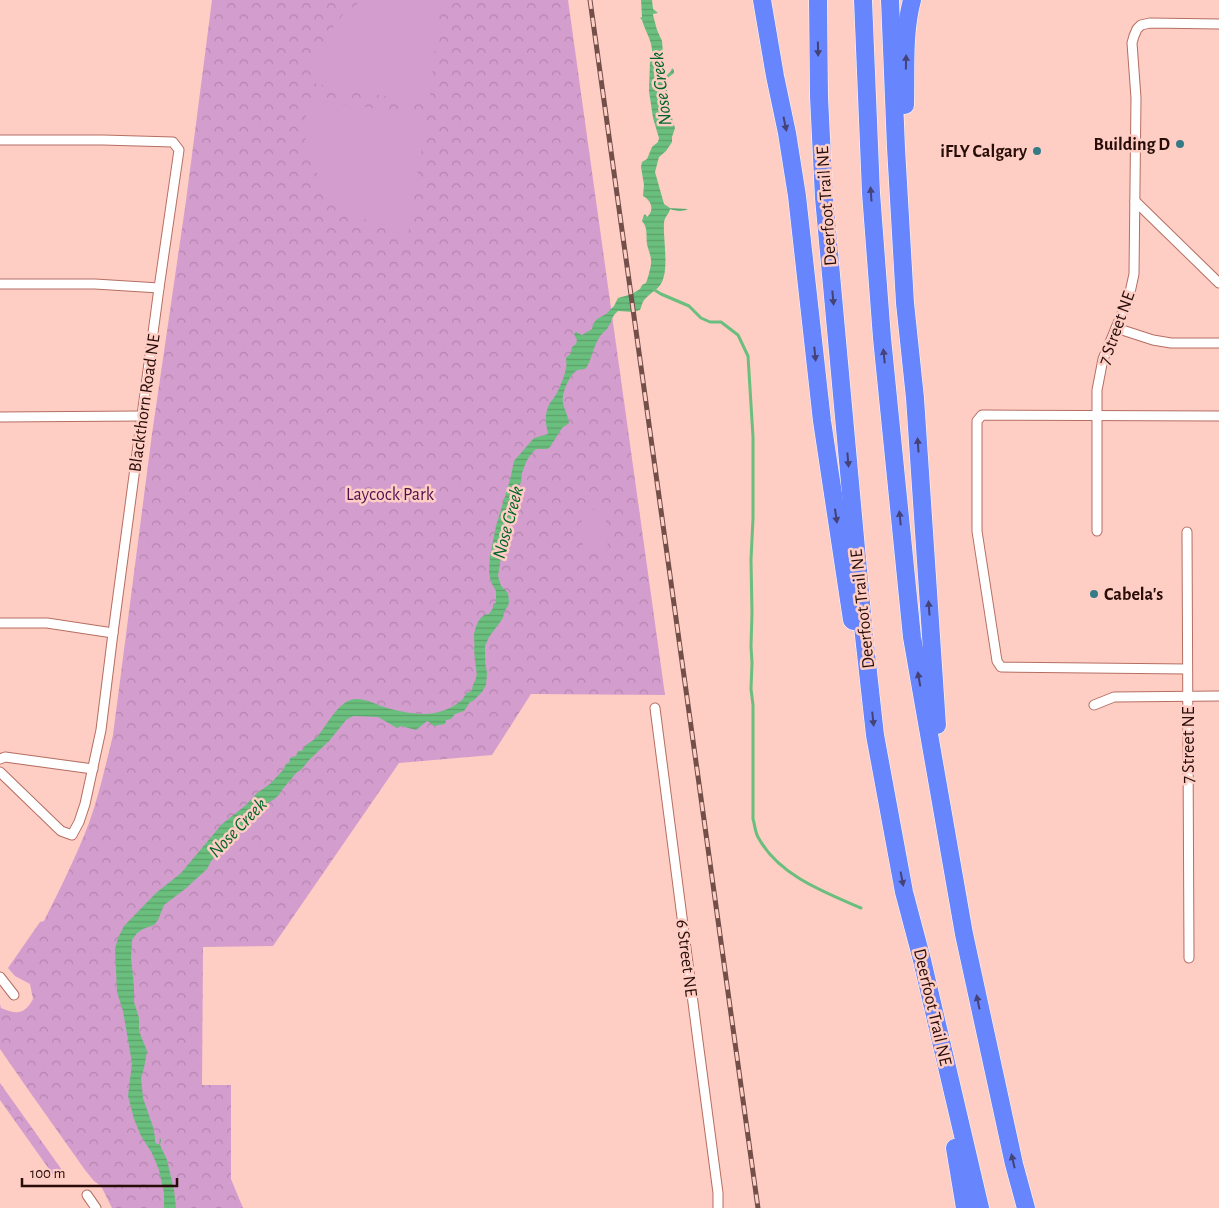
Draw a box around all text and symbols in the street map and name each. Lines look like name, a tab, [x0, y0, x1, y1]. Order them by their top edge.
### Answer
one-way arrow	[815, 41, 823, 57]
water label: Nose Creek	[648, 51, 675, 127]
one-way arrow	[902, 54, 910, 70]
one-way arrow	[781, 116, 789, 132]
place label: Building D	[1094, 136, 1170, 154]
marker: Building D	[1174, 138, 1186, 150]
place label: iFLY Calgary	[940, 143, 1028, 161]
street label: Deerfoot Trail NE	[814, 145, 840, 266]
marker: iFLY Calgary	[1031, 145, 1043, 157]
one-way arrow	[866, 186, 874, 202]
street label: 7 Street NE	[1095, 289, 1139, 368]
one-way arrow	[829, 290, 837, 306]
street label: Blackthorn Road NE	[126, 333, 164, 473]
one-way arrow	[811, 347, 819, 363]
one-way arrow	[880, 348, 888, 364]
one-way arrow	[914, 437, 922, 453]
one-way arrow	[844, 452, 852, 468]
water label: Nose Creek	[490, 484, 527, 561]
park label: Laycock Park	[346, 486, 435, 504]
one-way arrow	[832, 508, 840, 524]
one-way arrow	[896, 509, 904, 525]
street label: Deerfoot Trail NE	[848, 548, 878, 669]
place label: Cabela's	[1104, 586, 1163, 604]
marker: Cabela's	[1088, 588, 1100, 600]
one-way arrow	[925, 599, 933, 615]
one-way arrow	[915, 670, 923, 686]
street label: 7 Street NE	[1180, 706, 1198, 783]
one-way arrow	[869, 711, 877, 727]
water label: Nose Creek	[205, 795, 271, 861]
one-way arrow	[898, 871, 906, 887]
street label: 6 Street NE	[672, 918, 700, 998]
street label: Deerfoot Trail NE	[910, 947, 954, 1068]
one-way arrow	[974, 995, 982, 1010]
one-way arrow	[1009, 1154, 1017, 1169]
scale bar	[22, 1156, 178, 1188]
text: 100 m	[30, 1166, 65, 1181]

